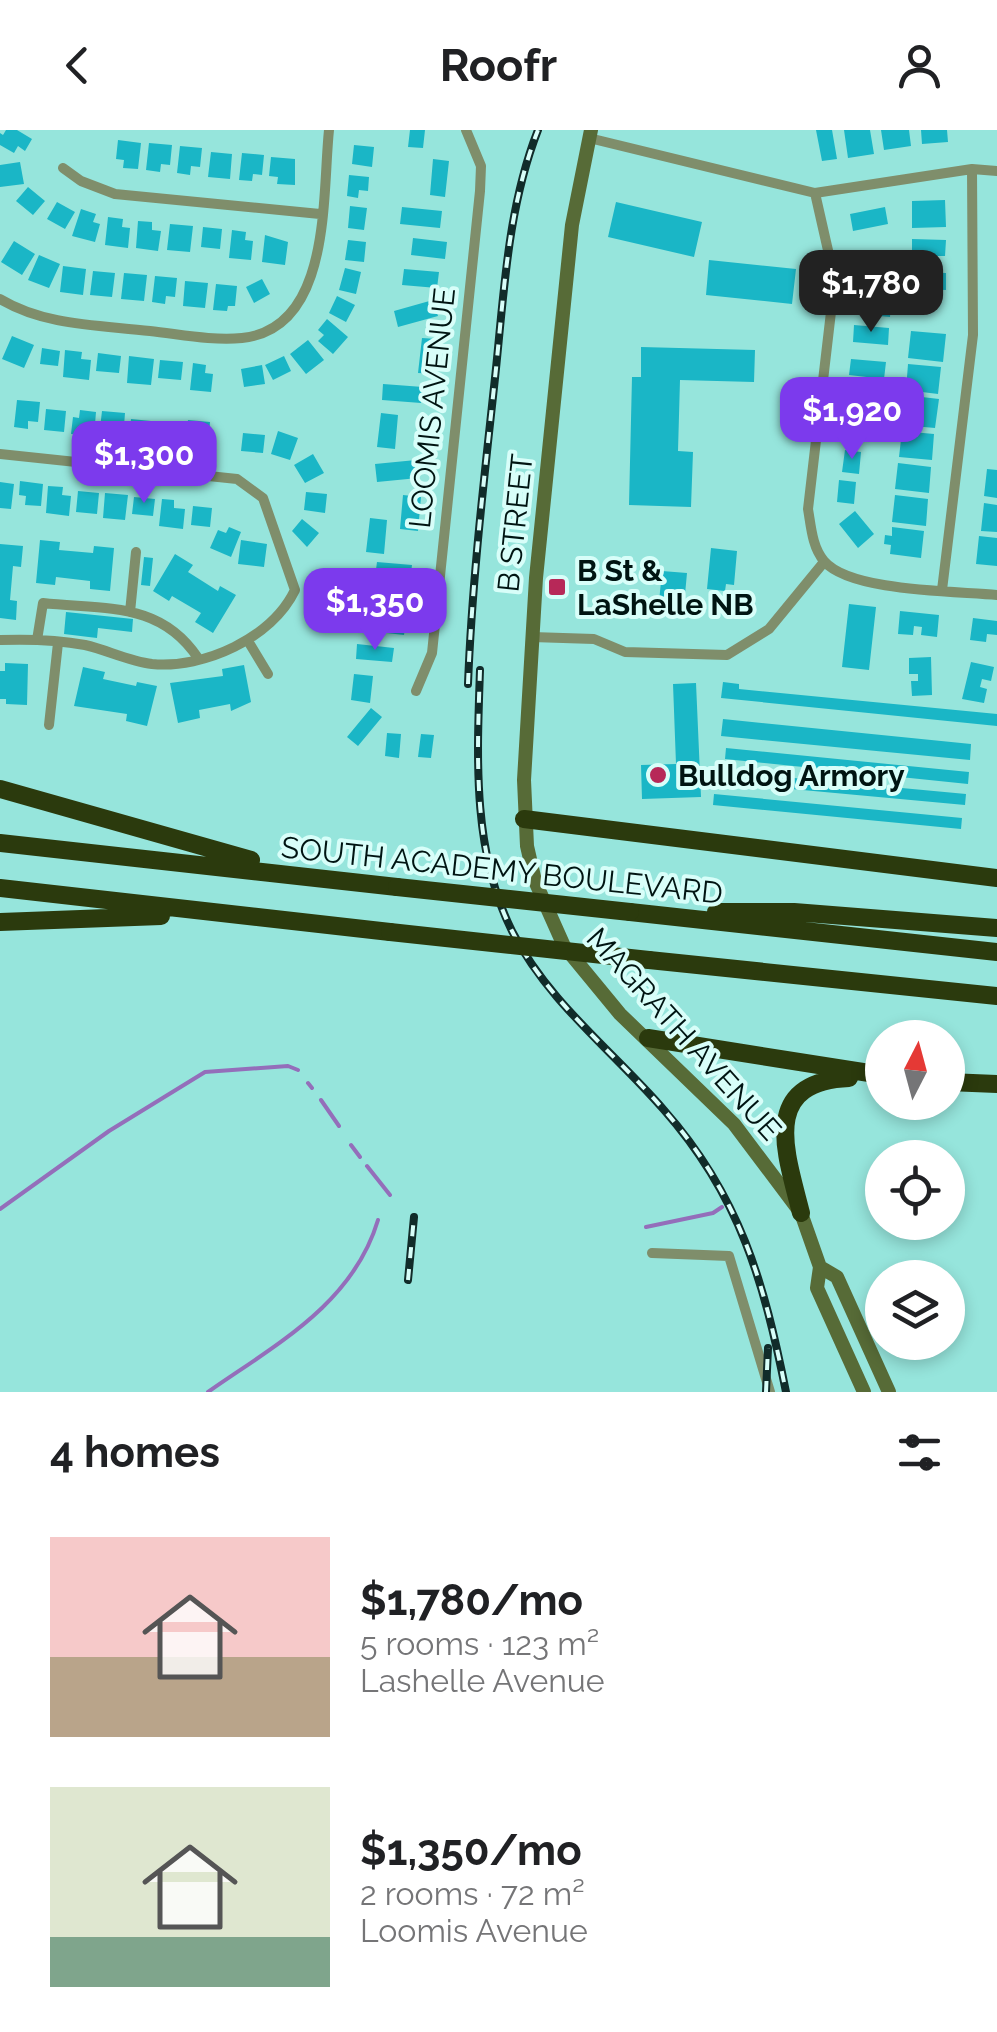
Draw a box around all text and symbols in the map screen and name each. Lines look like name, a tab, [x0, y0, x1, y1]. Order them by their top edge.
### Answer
icon: back	[50, 38, 105, 93]
icon: person	[892, 38, 947, 93]
text: Roofr	[440, 39, 557, 92]
pin: $1,780	[790, 250, 952, 335]
text: $1,780	[821, 264, 921, 301]
street label: LOOMIS AVENUE	[402, 286, 462, 530]
pin: $1,920	[771, 377, 933, 462]
text: $1,920	[802, 391, 902, 428]
pin: $1,300	[63, 421, 225, 506]
text: $1,300	[94, 435, 194, 472]
street label: B STREET	[490, 452, 540, 594]
place label: B St & LaShelle NB	[577, 553, 754, 622]
pin: $1,350	[294, 568, 456, 653]
marker: B St & LaShelle NB	[546, 576, 568, 598]
text: $1,350	[326, 582, 424, 619]
place label: Bulldog Armory	[678, 758, 905, 793]
marker: Bulldog Armory	[647, 764, 669, 786]
street label: SOUTH ACADEMY BOULEVARD	[280, 829, 724, 911]
street label: MAGRATH AVENUE	[580, 921, 788, 1147]
north arrow	[865, 1020, 965, 1120]
map controls	[865, 1020, 965, 1360]
button: locate	[865, 1140, 965, 1240]
button: layers	[865, 1260, 965, 1360]
icon: filters	[892, 1425, 947, 1480]
text: 4 homes	[50, 1428, 220, 1477]
text: $1,780/mo	[360, 1576, 583, 1625]
icon: home	[130, 1577, 250, 1697]
text: 5 rooms · 123 m²	[360, 1625, 599, 1662]
text: Lashelle Avenue	[360, 1662, 605, 1699]
text: $1,350/mo	[360, 1826, 582, 1875]
icon: home	[130, 1827, 250, 1947]
text: 2 rooms · 72 m²	[360, 1875, 585, 1912]
text: Loomis Avenue	[360, 1912, 588, 1949]

